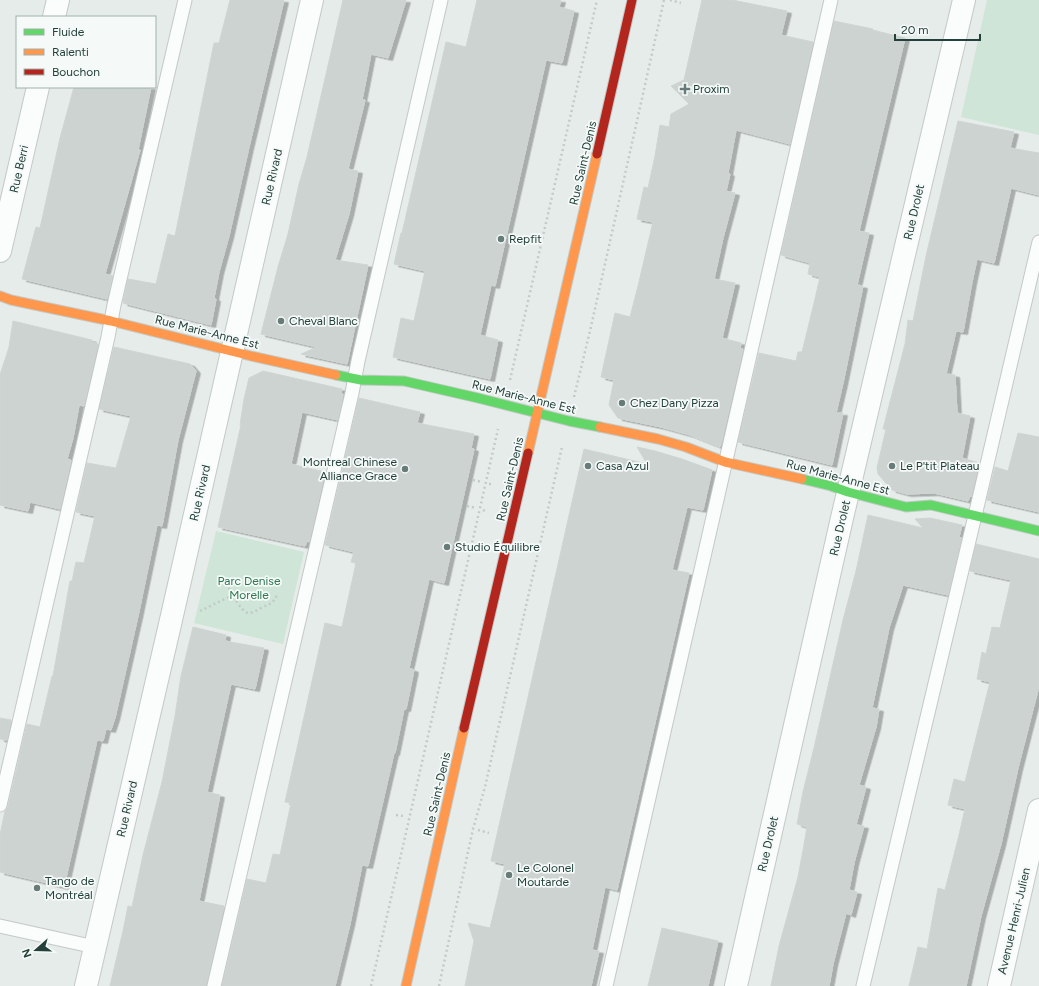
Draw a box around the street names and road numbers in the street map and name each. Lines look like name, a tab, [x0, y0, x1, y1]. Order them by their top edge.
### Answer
street label: Rue Saint-Denis	[566, 119, 600, 207]
street label: Rue Berri	[7, 144, 31, 194]
street label: Rue Rivard	[259, 147, 285, 207]
street label: Rue Drolet	[901, 182, 927, 241]
street label: Rue Marie-Anne Est	[154, 312, 261, 352]
street label: Rue Marie-Anne Est	[471, 377, 578, 417]
street label: Rue Saint-Denis	[493, 435, 527, 523]
street label: Rue Marie-Anne Est	[785, 456, 892, 498]
street label: Rue Rivard	[187, 463, 213, 523]
street label: Rue Drolet	[827, 498, 853, 557]
street label: Rue Saint-Denis	[420, 750, 454, 838]
street label: Rue Rivard	[114, 779, 140, 839]
street label: Rue Drolet	[755, 814, 781, 873]
street label: Avenue Henri-Julien	[995, 866, 1033, 976]

